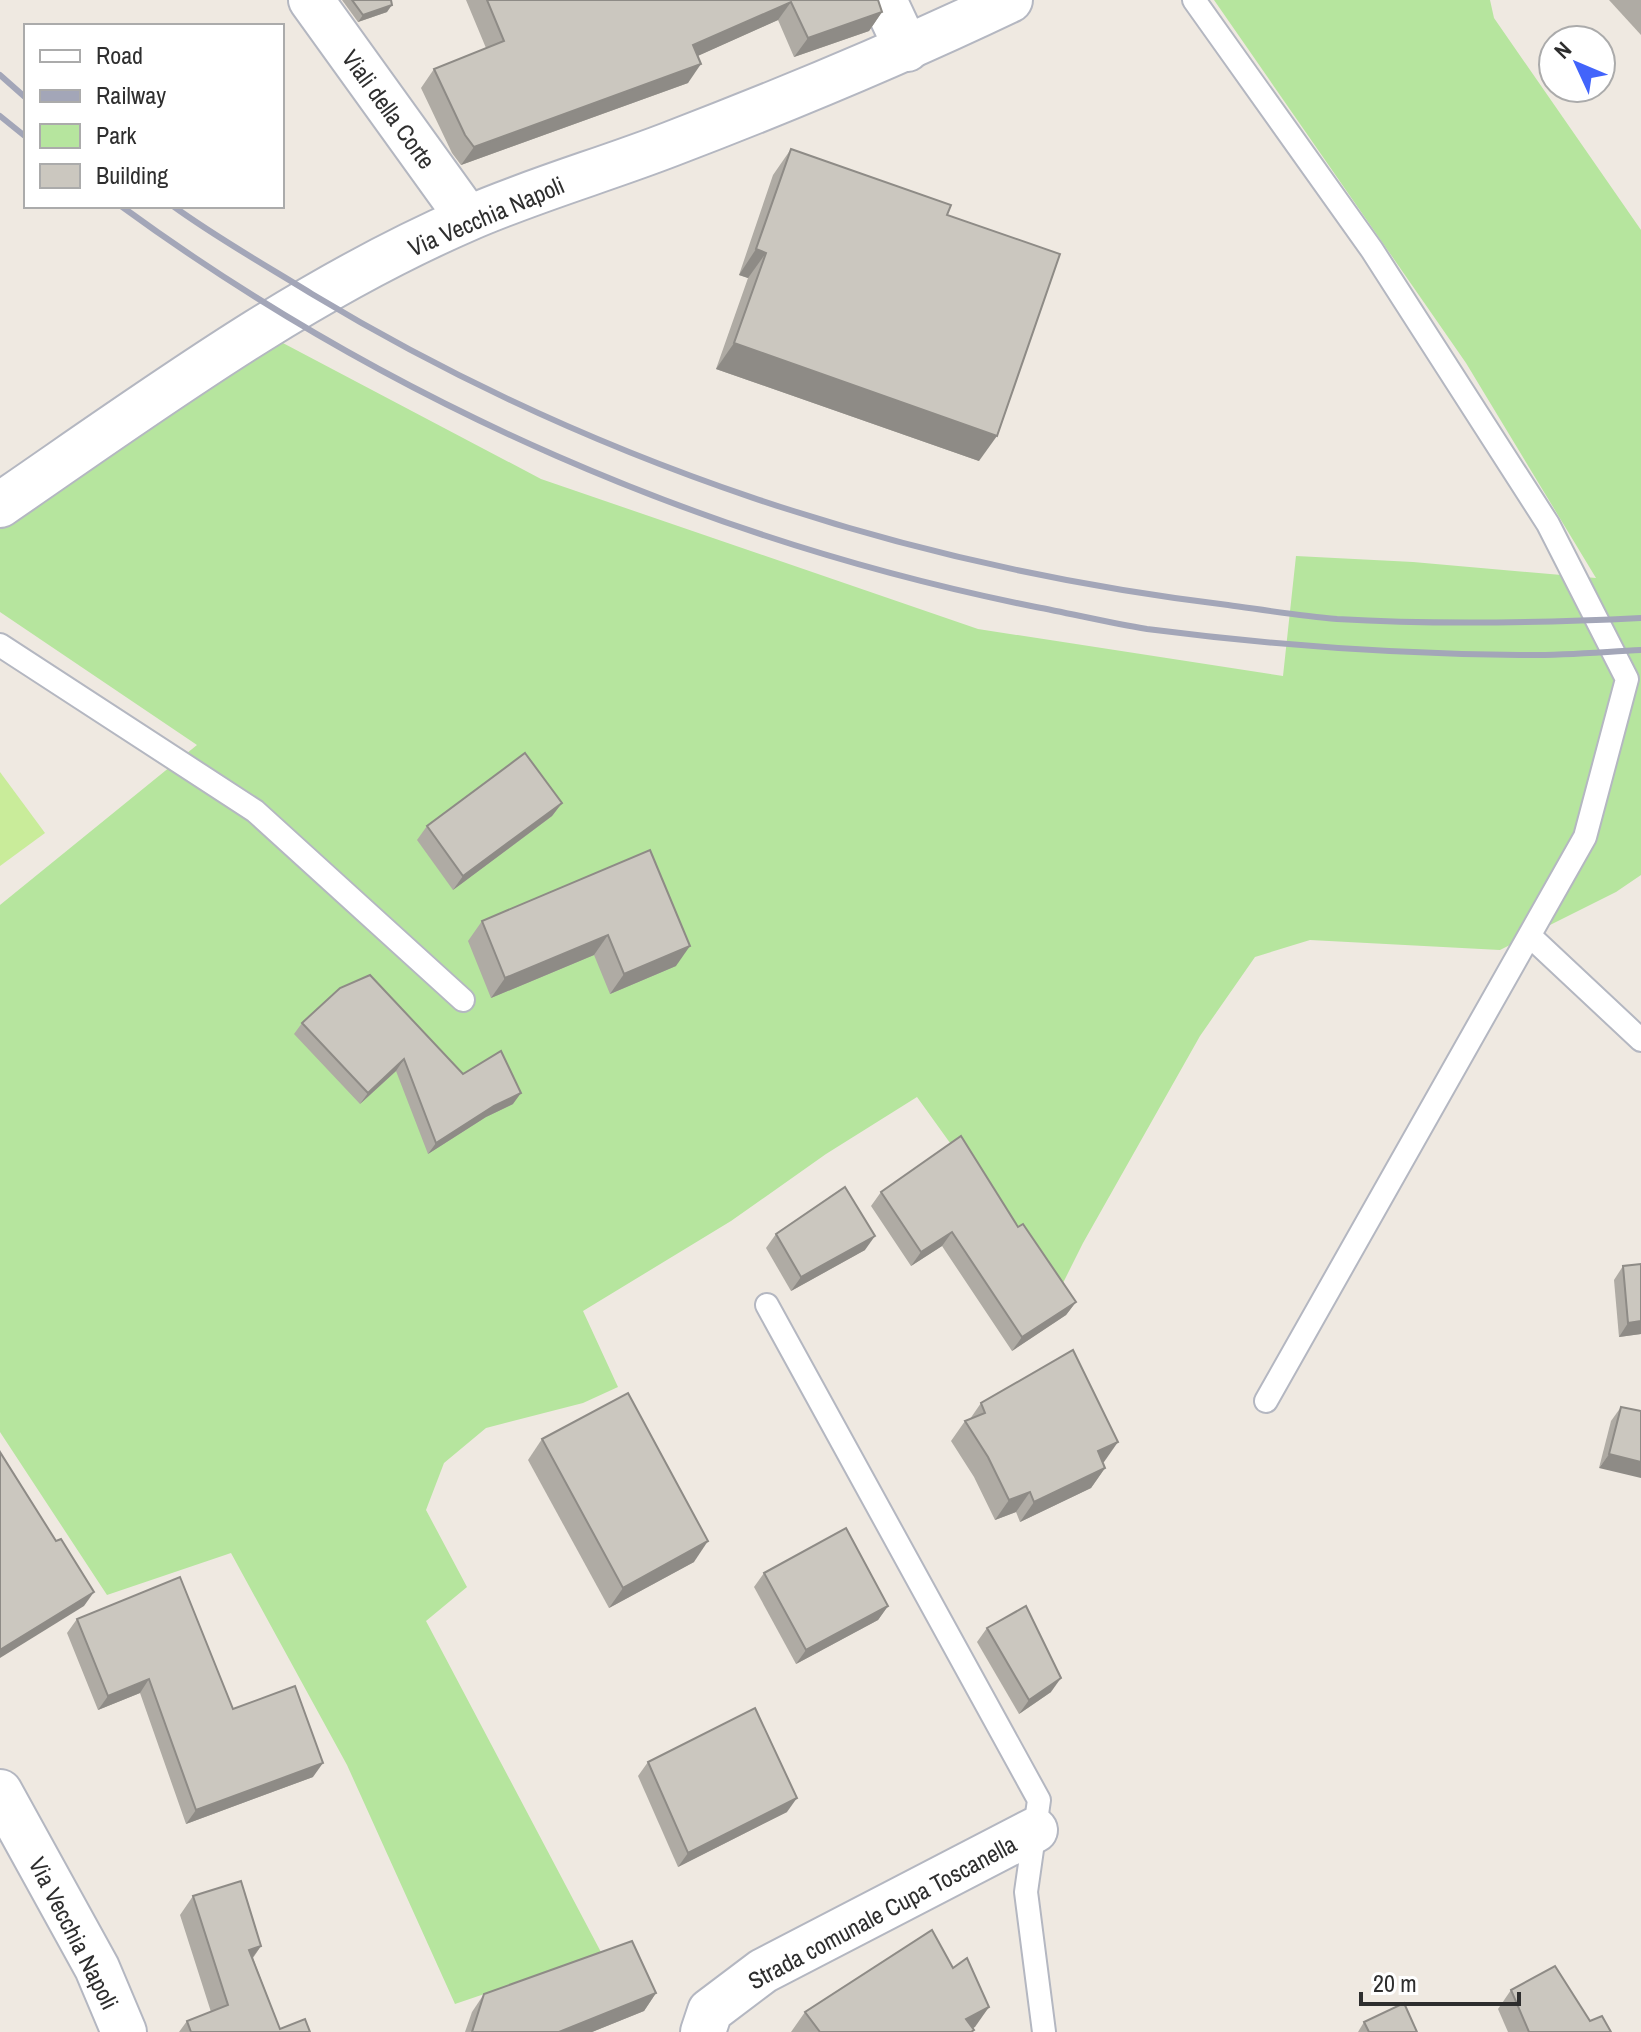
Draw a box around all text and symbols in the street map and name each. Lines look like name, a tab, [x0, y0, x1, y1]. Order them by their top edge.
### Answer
legend	[24, 24, 284, 208]
north arrow	[1537, 24, 1617, 104]
text: N	[1547, 35, 1578, 65]
text: Road	[96, 39, 143, 71]
street label: Viali della Corte	[335, 43, 443, 175]
text: Railway	[96, 79, 166, 111]
text: Park	[96, 119, 137, 151]
text: Building	[96, 159, 168, 191]
street label: Via Vecchia Napoli	[403, 169, 569, 263]
street label: Strada comunale Cupa Toscanella	[742, 1828, 1022, 1996]
street label: Via Vecchia Napoli	[22, 1851, 126, 2015]
scale bar	[1361, 1956, 1519, 2006]
text: 20 m	[1373, 1967, 1417, 1999]

